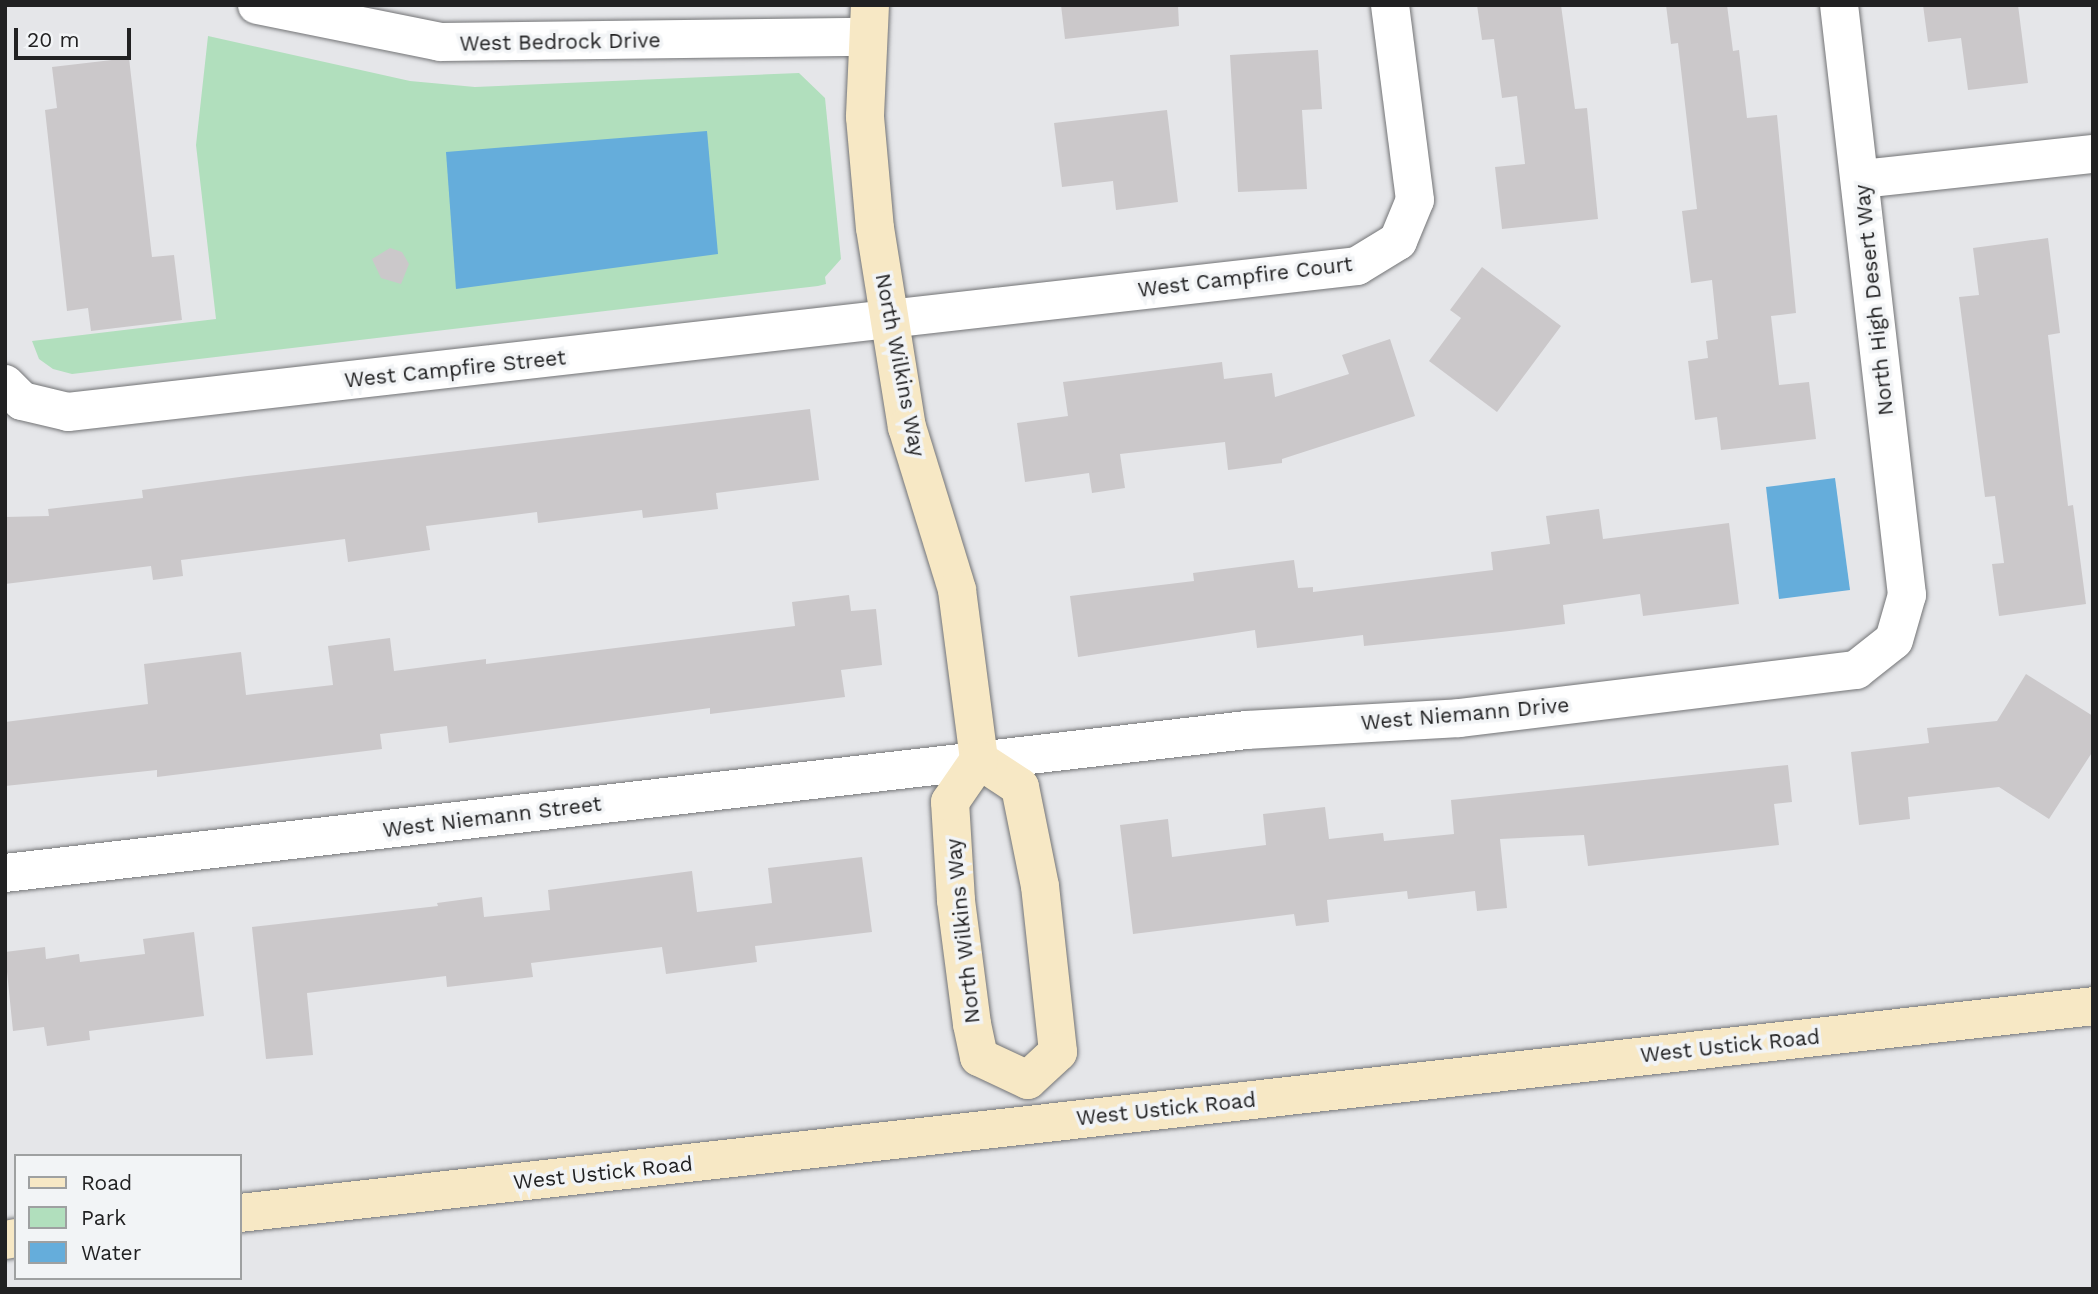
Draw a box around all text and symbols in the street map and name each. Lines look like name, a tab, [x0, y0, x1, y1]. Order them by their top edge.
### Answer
scale bar	[18, 14, 135, 58]
text: 20 m	[27, 27, 79, 52]
street label: West Bedrock Drive	[459, 28, 661, 56]
street label: North High Desert Way	[1849, 183, 1899, 417]
street label: West Campfire Court	[1136, 251, 1354, 303]
street label: North Wilkins Way	[870, 271, 930, 459]
street label: West Campfire Street	[343, 345, 567, 393]
street label: West Niemann Drive	[1360, 692, 1570, 736]
street label: West Niemann Street	[381, 791, 603, 843]
street label: North Wilkins Way	[941, 837, 985, 1025]
street label: West Ustick Road	[1639, 1024, 1821, 1068]
street label: West Ustick Road	[1075, 1087, 1257, 1131]
street label: West Ustick Road	[512, 1151, 694, 1195]
legend	[14, 1154, 242, 1280]
text: Road	[81, 1170, 132, 1195]
text: Park	[81, 1205, 126, 1230]
text: Water	[81, 1240, 141, 1265]

